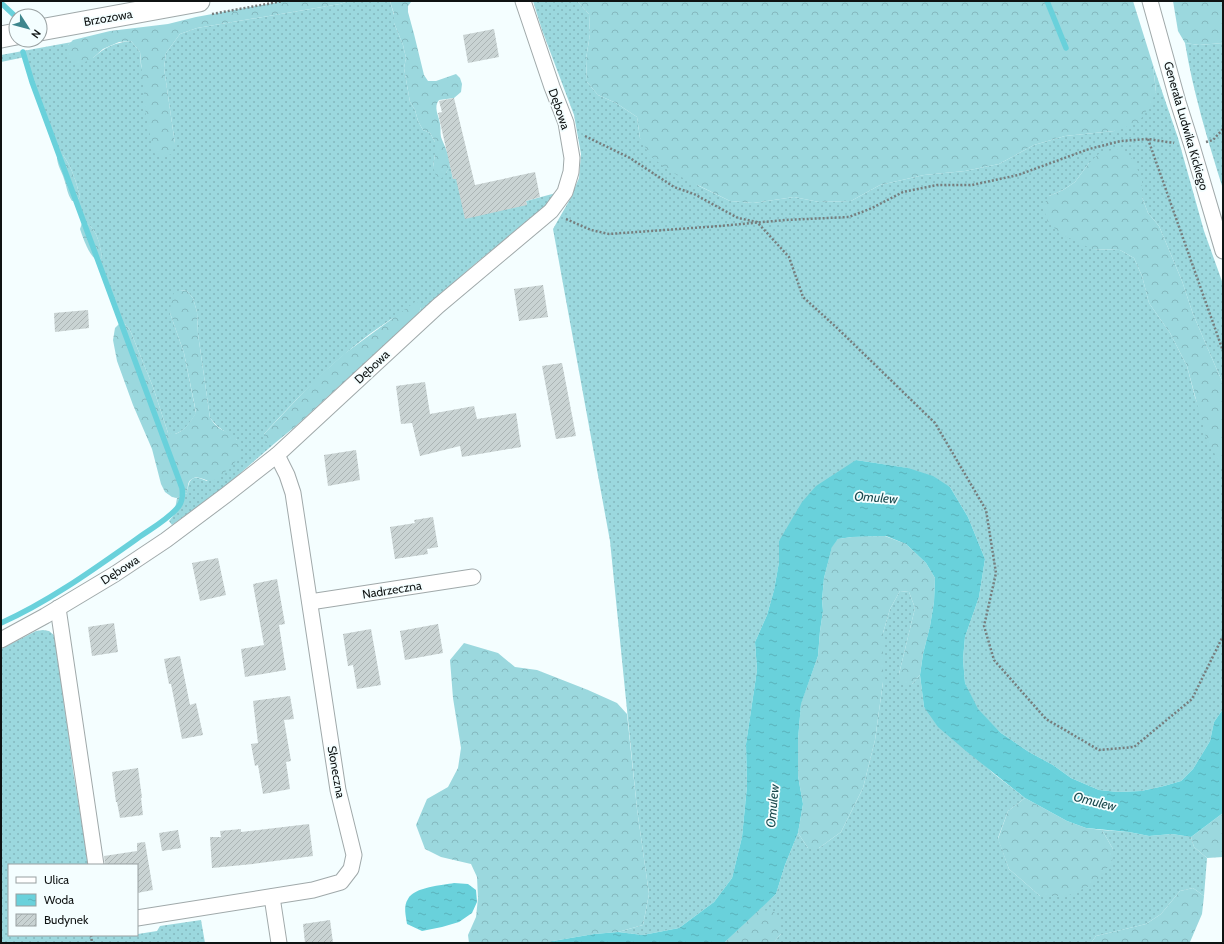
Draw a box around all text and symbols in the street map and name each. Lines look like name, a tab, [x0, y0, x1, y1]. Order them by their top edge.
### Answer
street label: Brzozowa	[82, 6, 134, 29]
north arrow	[8, 8, 48, 48]
text: N	[28, 27, 44, 41]
street label: Generała Ludwika Kickiego	[1161, 60, 1212, 192]
street label: Dębowa	[545, 86, 574, 132]
street label: Dębowa	[351, 347, 392, 387]
water label: Omulew	[854, 488, 899, 507]
street label: Dębowa	[98, 552, 142, 587]
street label: Nadrzeczna	[361, 577, 423, 602]
street label: Słoneczna	[325, 745, 349, 799]
water label: Omulew	[762, 783, 782, 828]
water label: Omulew	[1072, 788, 1118, 814]
legend	[8, 864, 138, 936]
text: Ulica	[44, 872, 69, 887]
text: Woda	[44, 892, 74, 907]
text: Budynek	[44, 912, 89, 927]

